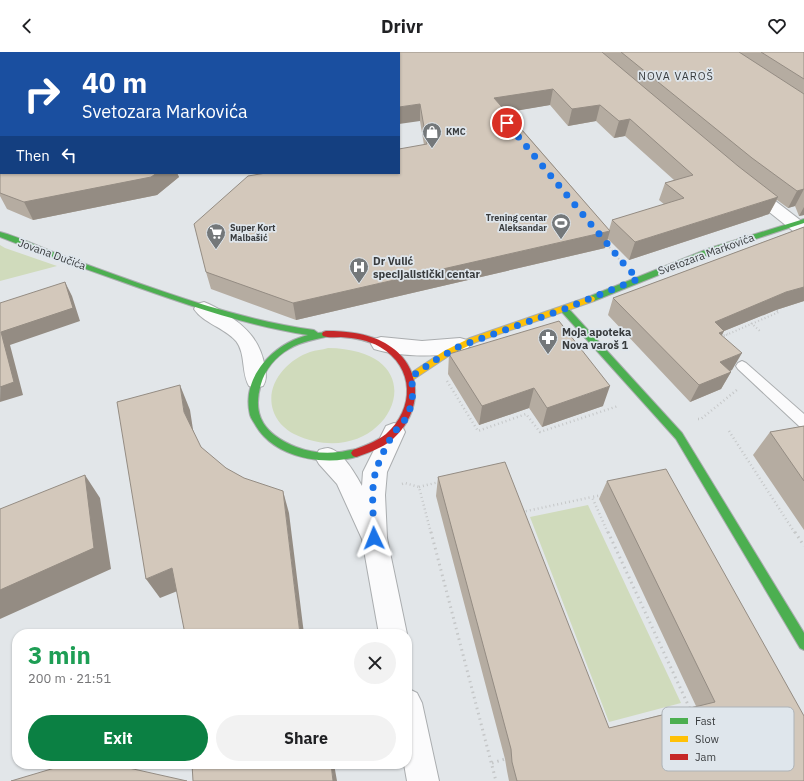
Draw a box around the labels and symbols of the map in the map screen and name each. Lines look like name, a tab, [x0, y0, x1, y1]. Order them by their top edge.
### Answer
district label: NOVA VAROŠ	[638, 69, 714, 83]
pin	[490, 106, 524, 140]
shop icon: KMC	[421, 121, 443, 149]
place label: KMC	[446, 126, 466, 137]
place label: Trening centar Aleksandar	[486, 212, 547, 233]
sports icon: Trening centar Aleksandar	[550, 212, 572, 240]
supermarket icon: Super Kort Malbašić	[205, 222, 227, 250]
place label: Super Kort Malbašić	[230, 222, 276, 243]
street label: Svetozara Markovića	[656, 230, 756, 278]
street label: Jovana Dučića	[16, 235, 88, 273]
place label: Dr Vulić specijalistički centar	[373, 254, 481, 281]
hospital icon: Dr Vulić specijalistički centar	[348, 256, 370, 284]
place label: Moja apoteka Nova varoš 1	[562, 325, 631, 352]
pharmacy icon: Moja apoteka Nova varoš 1	[537, 327, 559, 355]
position arrow	[353, 517, 395, 559]
legend	[662, 707, 794, 771]
text: Fast	[695, 714, 716, 728]
text: Slow	[695, 732, 719, 746]
text: Jam	[695, 750, 716, 764]

